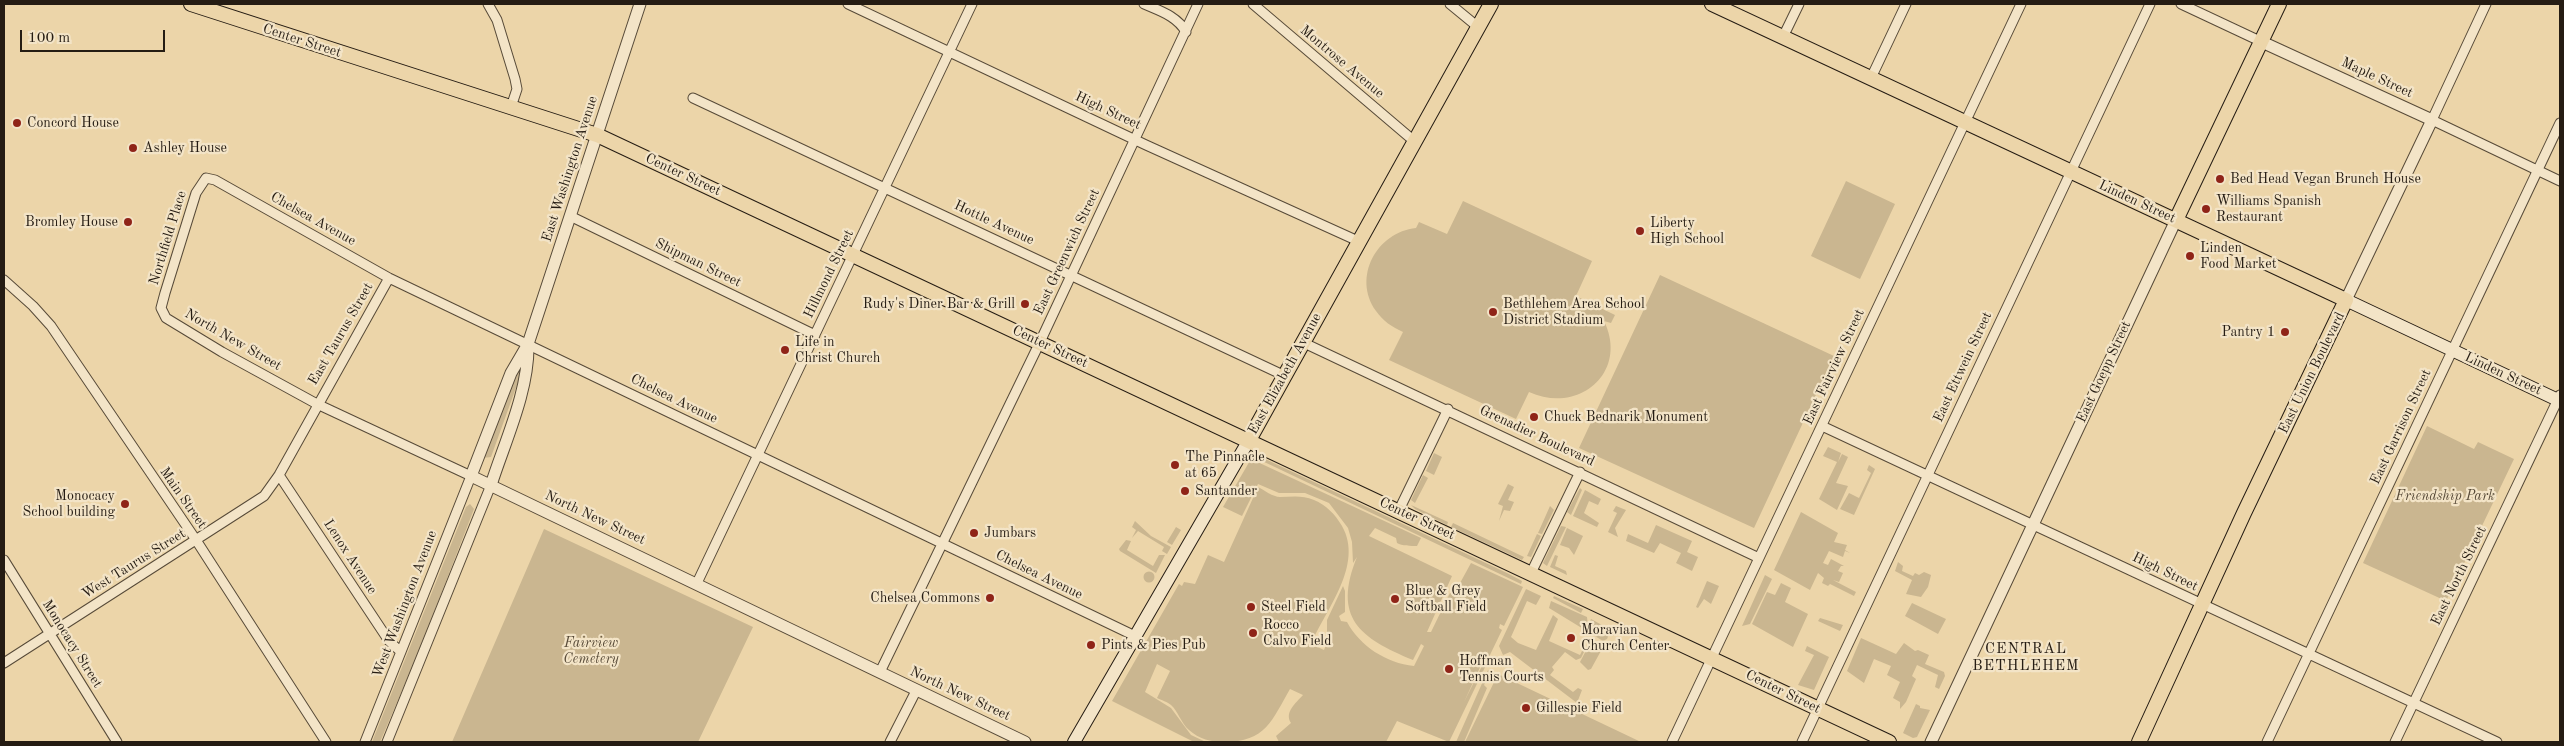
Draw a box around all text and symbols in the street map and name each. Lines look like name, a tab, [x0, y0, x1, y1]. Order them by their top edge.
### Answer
scale bar	[22, 20, 168, 52]
street label: Center Street	[261, 20, 343, 62]
street label: Montrose Avenue	[1296, 22, 1388, 102]
text: 100 m	[28, 31, 70, 46]
street label: Maple Street	[2338, 54, 2416, 102]
street label: High Street	[1072, 88, 1144, 134]
street label: East Washington Avenue	[538, 94, 602, 244]
place label: Concord House	[27, 115, 119, 131]
marker: Concord House	[11, 117, 23, 129]
place label: Ashley House	[143, 140, 227, 156]
marker: Ashley House	[127, 142, 139, 154]
street label: Center Street	[643, 150, 723, 200]
place label: Bed Head Vegan Brunch House	[2230, 171, 2421, 187]
marker: Bed Head Vegan Brunch House	[2214, 173, 2226, 185]
street label: Linden Street	[2096, 177, 2178, 227]
street label: East Greenwich Street	[1030, 186, 1104, 318]
street label: Northfield Place	[146, 189, 190, 287]
street label: Chelsea Avenue	[267, 189, 359, 249]
place label: Williams Spanish Restaurant	[2216, 193, 2321, 226]
street label: Hottle Avenue	[951, 197, 1037, 249]
marker: Williams Spanish Restaurant	[2200, 203, 2212, 215]
place label: Bromley House	[25, 214, 118, 230]
place label: Liberty High School	[1650, 215, 1724, 248]
marker: Bromley House	[122, 216, 134, 228]
marker: Liberty High School	[1634, 225, 1646, 237]
street label: Hillmond Street	[800, 227, 858, 321]
street label: Shipman Street	[652, 235, 744, 291]
place label: Linden Food Market	[2200, 240, 2277, 272]
marker: Linden Food Market	[2184, 250, 2196, 262]
street label: East Taurus Street	[305, 280, 377, 388]
place label: Rudy's Diner Bar & Grill	[863, 296, 1015, 312]
place label: Bethlehem Area School District Stadium	[1503, 296, 1645, 328]
marker: Rudy's Diner Bar & Grill	[1019, 298, 1031, 310]
street label: North New Street	[182, 305, 284, 375]
marker: Bethlehem Area School District Stadium	[1487, 306, 1499, 318]
street label: East Fairview Street	[1800, 306, 1868, 428]
street label: East Ettwein Street	[1930, 309, 1996, 425]
street label: East Union Boulevard	[2275, 309, 2349, 437]
street label: East Elizabeth Avenue	[1245, 310, 1325, 438]
street label: East Goepp Street	[2073, 318, 2135, 426]
street label: Center Street	[1010, 322, 1090, 372]
place label: Pantry 1	[2222, 324, 2275, 340]
marker: Pantry 1	[2279, 326, 2291, 338]
place label: Life in Christ Church	[795, 334, 880, 367]
marker: Life in Christ Church	[779, 344, 791, 356]
street label: Linden Street	[2462, 349, 2544, 399]
street label: East Garrison Street	[2367, 367, 2435, 487]
street label: Chelsea Avenue	[628, 371, 720, 427]
street label: Grenadier Boulevard	[1477, 402, 1597, 470]
place label: Chuck Bednarik Monument	[1544, 409, 1708, 425]
marker: Chuck Bednarik Monument	[1528, 411, 1540, 423]
place label: The Pinnacle at 65	[1185, 449, 1265, 482]
marker: The Pinnacle at 65	[1169, 459, 1181, 471]
street label: Main Street	[156, 464, 210, 532]
place label: Santander	[1195, 483, 1257, 499]
marker: Santander	[1179, 485, 1191, 497]
street label: North New Street	[542, 487, 648, 549]
place label: Monocacy School building	[23, 488, 115, 520]
park label: Friendship Park	[2395, 488, 2495, 504]
street label: Center Street	[1377, 494, 1457, 544]
marker: Monocacy School building	[119, 498, 131, 510]
street label: Lenox Avenue	[320, 517, 380, 597]
street label: East North Street	[2428, 524, 2490, 628]
street label: West Taurus Street	[79, 525, 189, 603]
place label: Jumbars	[984, 525, 1036, 541]
marker: Jumbars	[968, 527, 980, 539]
street label: West Washington Avenue	[369, 528, 441, 680]
street label: Chelsea Avenue	[993, 547, 1085, 603]
street label: High Street	[2129, 549, 2201, 595]
place label: Blue & Grey Softball Field	[1405, 583, 1486, 616]
place label: Chelsea Commons	[870, 590, 980, 606]
marker: Chelsea Commons	[984, 592, 996, 604]
marker: Blue & Grey Softball Field	[1389, 593, 1401, 605]
street label: Monocacy Street	[38, 597, 106, 691]
place label: Steel Field	[1261, 599, 1326, 615]
marker: Steel Field	[1245, 601, 1257, 613]
place label: Rocco Calvo Field	[1263, 617, 1331, 650]
place label: Moravian Church Center	[1581, 622, 1669, 654]
marker: Rocco Calvo Field	[1247, 627, 1259, 639]
marker: Moravian Church Center	[1565, 632, 1577, 644]
park label: Fairview Cemetery	[563, 635, 619, 668]
place label: Pints & Pies Pub	[1101, 637, 1206, 653]
marker: Pints & Pies Pub	[1085, 639, 1097, 651]
district label: CENTRAL BETHLEHEM	[1971, 640, 2081, 675]
place label: Hoffman Tennis Courts	[1459, 653, 1544, 686]
street label: North New Street	[907, 663, 1013, 725]
marker: Hoffman Tennis Courts	[1443, 663, 1455, 675]
street label: Center Street	[1743, 667, 1823, 717]
place label: Gillespie Field	[1536, 700, 1622, 716]
marker: Gillespie Field	[1520, 702, 1532, 714]

